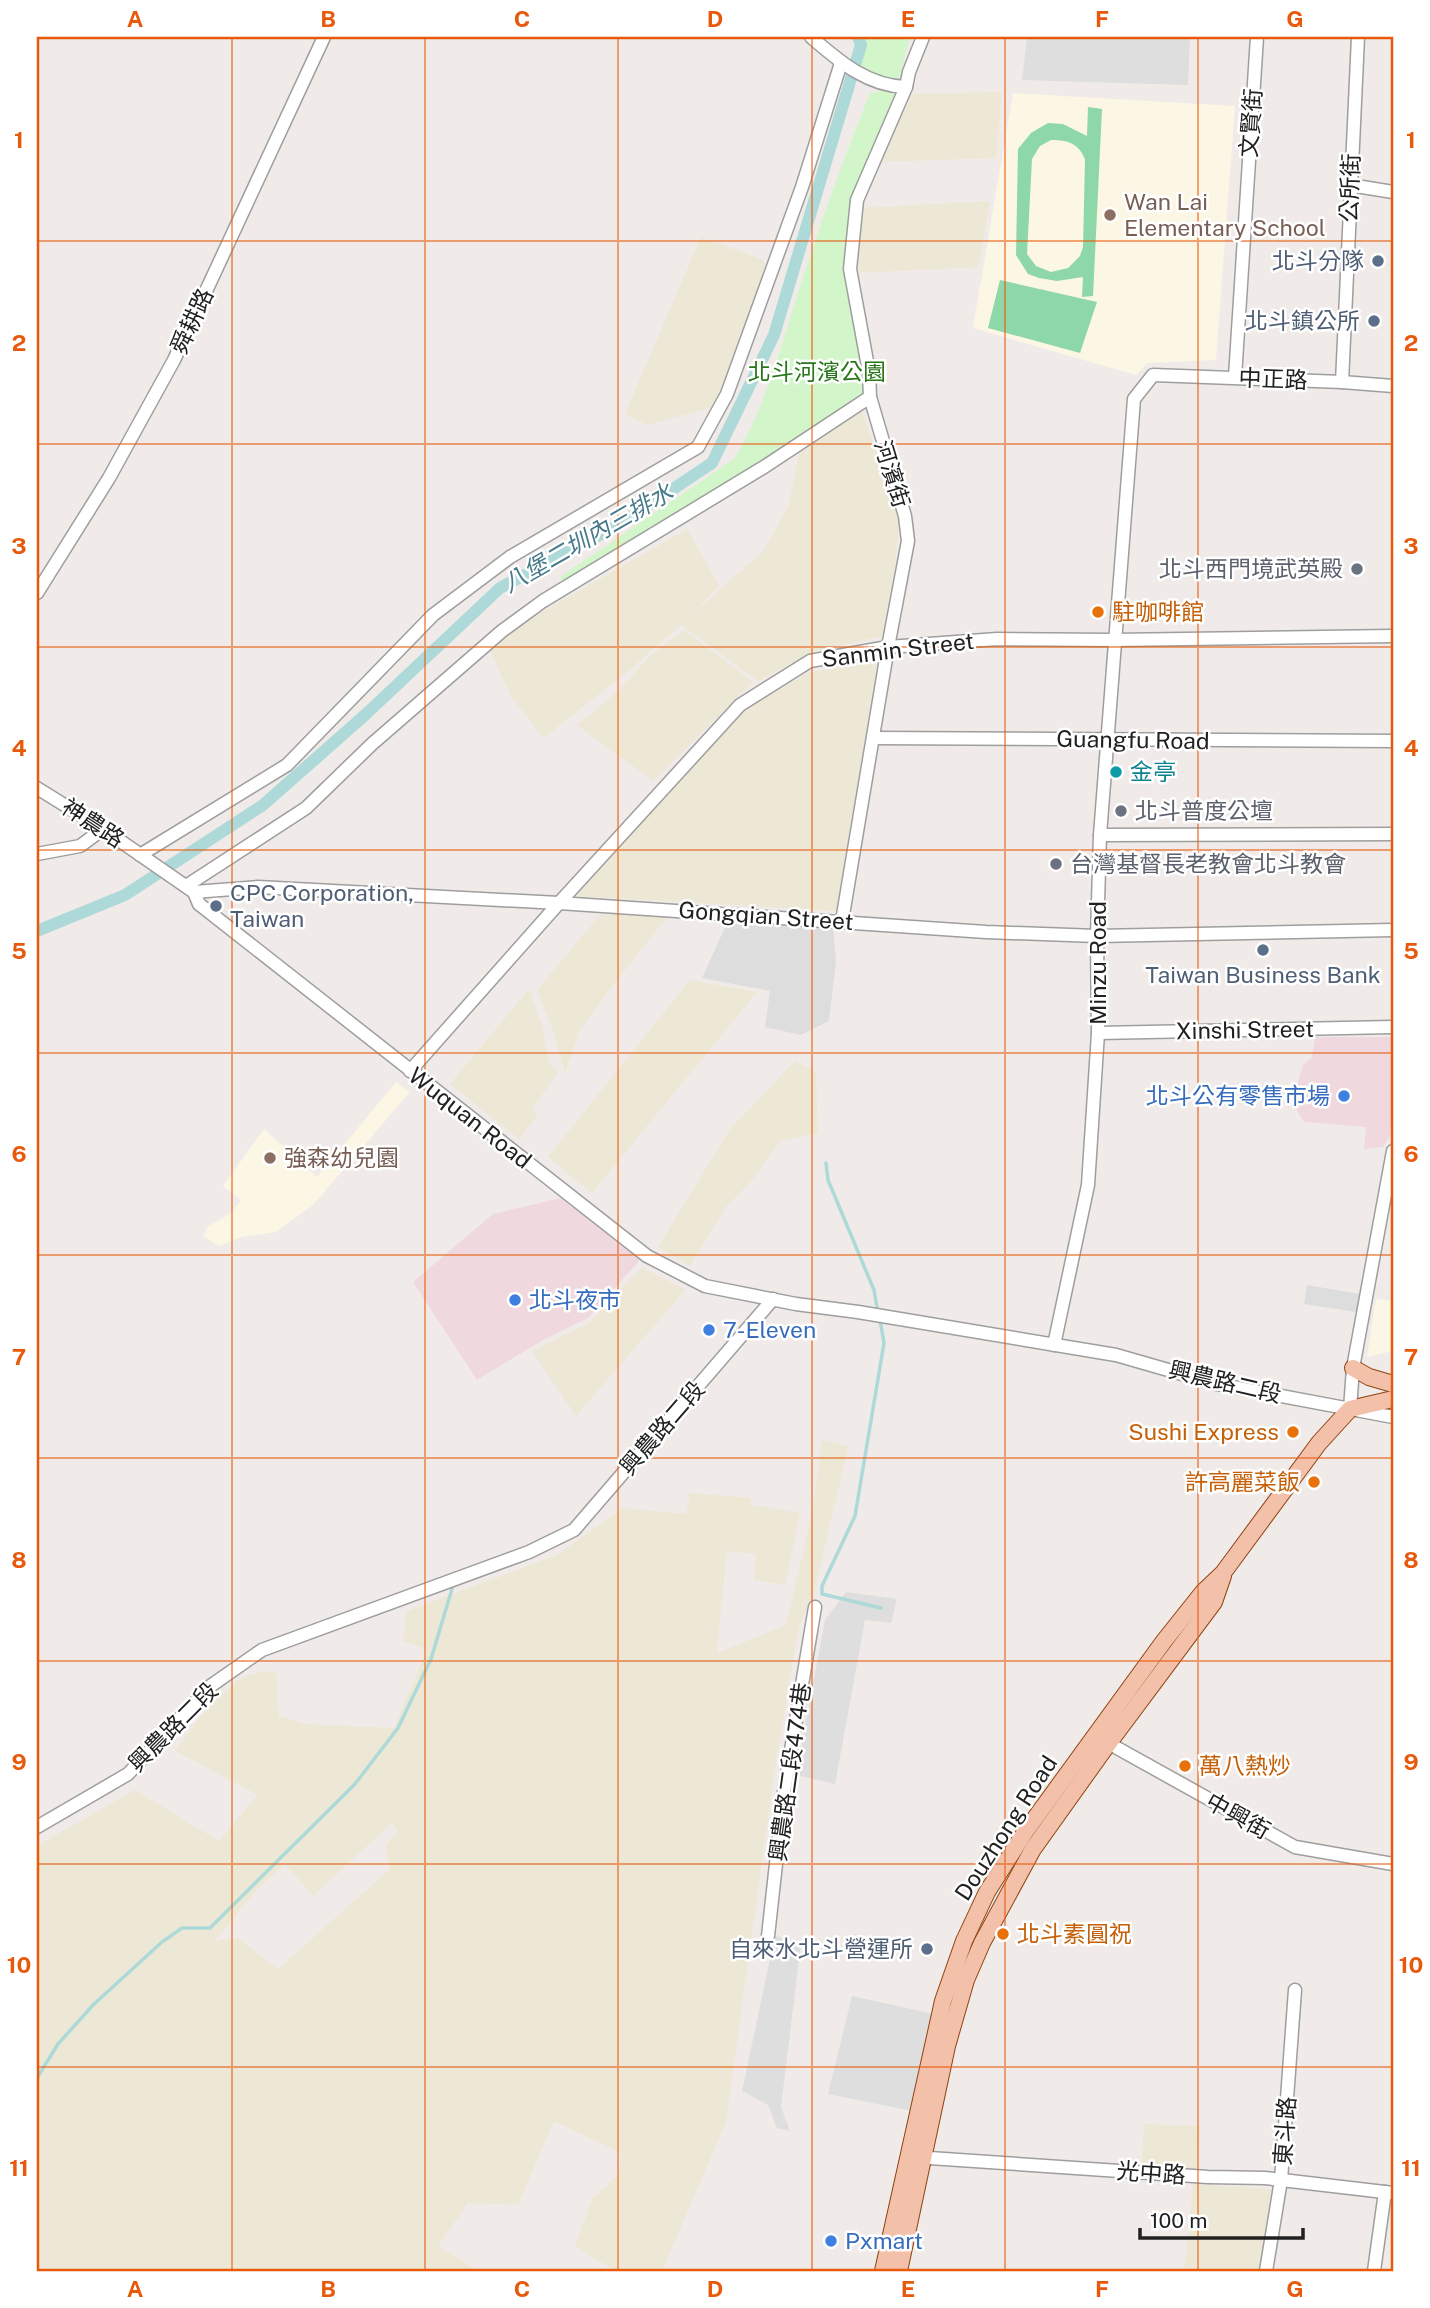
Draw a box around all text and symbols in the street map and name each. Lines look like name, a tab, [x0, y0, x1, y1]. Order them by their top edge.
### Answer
text: A	[127, 5, 144, 32]
text: B	[320, 5, 336, 32]
text: C	[514, 5, 530, 32]
text: D	[707, 5, 723, 32]
text: E	[901, 5, 915, 32]
text: F	[1095, 5, 1109, 32]
text: G	[1286, 5, 1304, 32]
street label: 文賢街	[1235, 88, 1266, 158]
text: 1	[14, 126, 24, 153]
text: 1	[1406, 126, 1416, 153]
street label: 公所街	[1335, 153, 1364, 223]
place label: Wan Lai Elementary School	[1124, 188, 1326, 241]
marker: Wan Lai Elementary School	[1102, 207, 1118, 223]
place label: 北斗分隊	[1272, 247, 1364, 274]
marker: 北斗分隊	[1370, 253, 1386, 269]
street label: 舜耕路	[165, 284, 218, 358]
place label: 北斗鎮公所	[1245, 307, 1360, 334]
marker: 北斗鎮公所	[1366, 313, 1382, 329]
text: 2	[12, 329, 26, 356]
text: 2	[1404, 329, 1418, 356]
park label: 北斗河濱公園	[748, 358, 886, 385]
street label: 中正路	[1238, 364, 1308, 393]
street label: 河濱街	[869, 437, 915, 511]
water label: 八堡二圳內三排水	[497, 477, 679, 597]
text: 3	[11, 532, 27, 559]
text: 3	[1403, 532, 1419, 559]
place label: 北斗西門境武英殿	[1159, 555, 1343, 582]
marker: 北斗西門境武英殿	[1349, 561, 1365, 577]
place label: 駐咖啡館	[1112, 598, 1204, 625]
marker: 駐咖啡館	[1090, 604, 1106, 620]
street label: Sanmin Street	[820, 627, 976, 672]
street label: Guangfu Road	[1056, 725, 1210, 754]
text: 4	[11, 734, 27, 761]
text: 4	[1403, 734, 1419, 761]
place label: 金亭	[1130, 758, 1176, 785]
marker: 金亭	[1108, 764, 1124, 780]
street label: 神農路	[57, 792, 130, 853]
place label: 北斗普度公壇	[1135, 797, 1273, 824]
marker: 北斗普度公壇	[1113, 803, 1129, 819]
place label: 台灣基督長老教會北斗教會	[1070, 850, 1346, 877]
marker: 台灣基督長老教會北斗教會	[1048, 856, 1064, 872]
place label: CPC Corporation, Taiwan	[230, 879, 414, 932]
street label: Gongqian Street	[678, 896, 854, 935]
marker: CPC Corporation, Taiwan	[208, 898, 224, 914]
street label: Minzu Road	[1084, 901, 1111, 1025]
text: 5	[11, 937, 27, 964]
text: 5	[1403, 937, 1419, 964]
marker: Taiwan Business Bank	[1255, 942, 1271, 958]
place label: Taiwan Business Bank	[1145, 961, 1381, 988]
street label: Xinshi Street	[1176, 1015, 1314, 1044]
street label: Wuquan Road	[404, 1061, 537, 1174]
place label: 北斗公有零售市場	[1146, 1082, 1330, 1109]
marker: 北斗公有零售市場	[1336, 1088, 1352, 1104]
text: 6	[11, 1140, 27, 1167]
text: 6	[1403, 1140, 1419, 1167]
place label: 強森幼兒園	[284, 1144, 399, 1171]
marker: 強森幼兒園	[262, 1150, 278, 1166]
place label: 北斗夜市	[529, 1286, 621, 1313]
marker: 北斗夜市	[507, 1292, 523, 1308]
place label: 7-Eleven	[723, 1316, 816, 1343]
marker: 7-Eleven	[701, 1322, 717, 1338]
text: 7	[12, 1343, 26, 1370]
text: 7	[1404, 1343, 1418, 1370]
street label: 興農路二段	[1166, 1355, 1284, 1408]
street label: 興農路二段	[614, 1375, 710, 1480]
place label: Sushi Express	[1128, 1418, 1279, 1445]
marker: Sushi Express	[1285, 1424, 1301, 1440]
place label: 許高麗菜飯	[1185, 1468, 1300, 1495]
marker: 許高麗菜飯	[1306, 1474, 1322, 1490]
text: 8	[11, 1546, 27, 1573]
text: 8	[1403, 1546, 1419, 1573]
street label: 興農路二段	[122, 1676, 223, 1777]
street label: 興農路二段474巷	[764, 1681, 815, 1863]
text: 9	[11, 1748, 27, 1775]
text: 9	[1403, 1748, 1419, 1775]
street label: Douzhong Road	[949, 1750, 1062, 1905]
place label: 萬八熱炒	[1199, 1752, 1291, 1779]
marker: 萬八熱炒	[1177, 1758, 1193, 1774]
street label: 中興街	[1202, 1787, 1275, 1844]
place label: 北斗素圓祝	[1017, 1920, 1132, 1947]
marker: 北斗素圓祝	[995, 1926, 1011, 1942]
place label: 自來水北斗營運所	[729, 1935, 913, 1962]
marker: 自來水北斗營運所	[919, 1941, 935, 1957]
text: 10	[7, 1951, 31, 1978]
text: 10	[1399, 1951, 1423, 1978]
street label: 東斗路	[1269, 2096, 1300, 2166]
text: 11	[9, 2154, 29, 2181]
text: 11	[1401, 2154, 1421, 2181]
street label: 光中路	[1116, 2157, 1186, 2188]
scale bar	[1140, 2196, 1302, 2240]
text: 100 m	[1150, 2208, 1207, 2233]
place label: Pxmart	[845, 2227, 923, 2254]
marker: Pxmart	[823, 2233, 839, 2249]
text: A	[127, 2275, 144, 2302]
text: B	[320, 2275, 336, 2302]
text: C	[514, 2275, 530, 2302]
text: D	[707, 2275, 723, 2302]
text: E	[901, 2275, 915, 2302]
text: F	[1095, 2275, 1109, 2302]
text: G	[1286, 2275, 1304, 2302]

